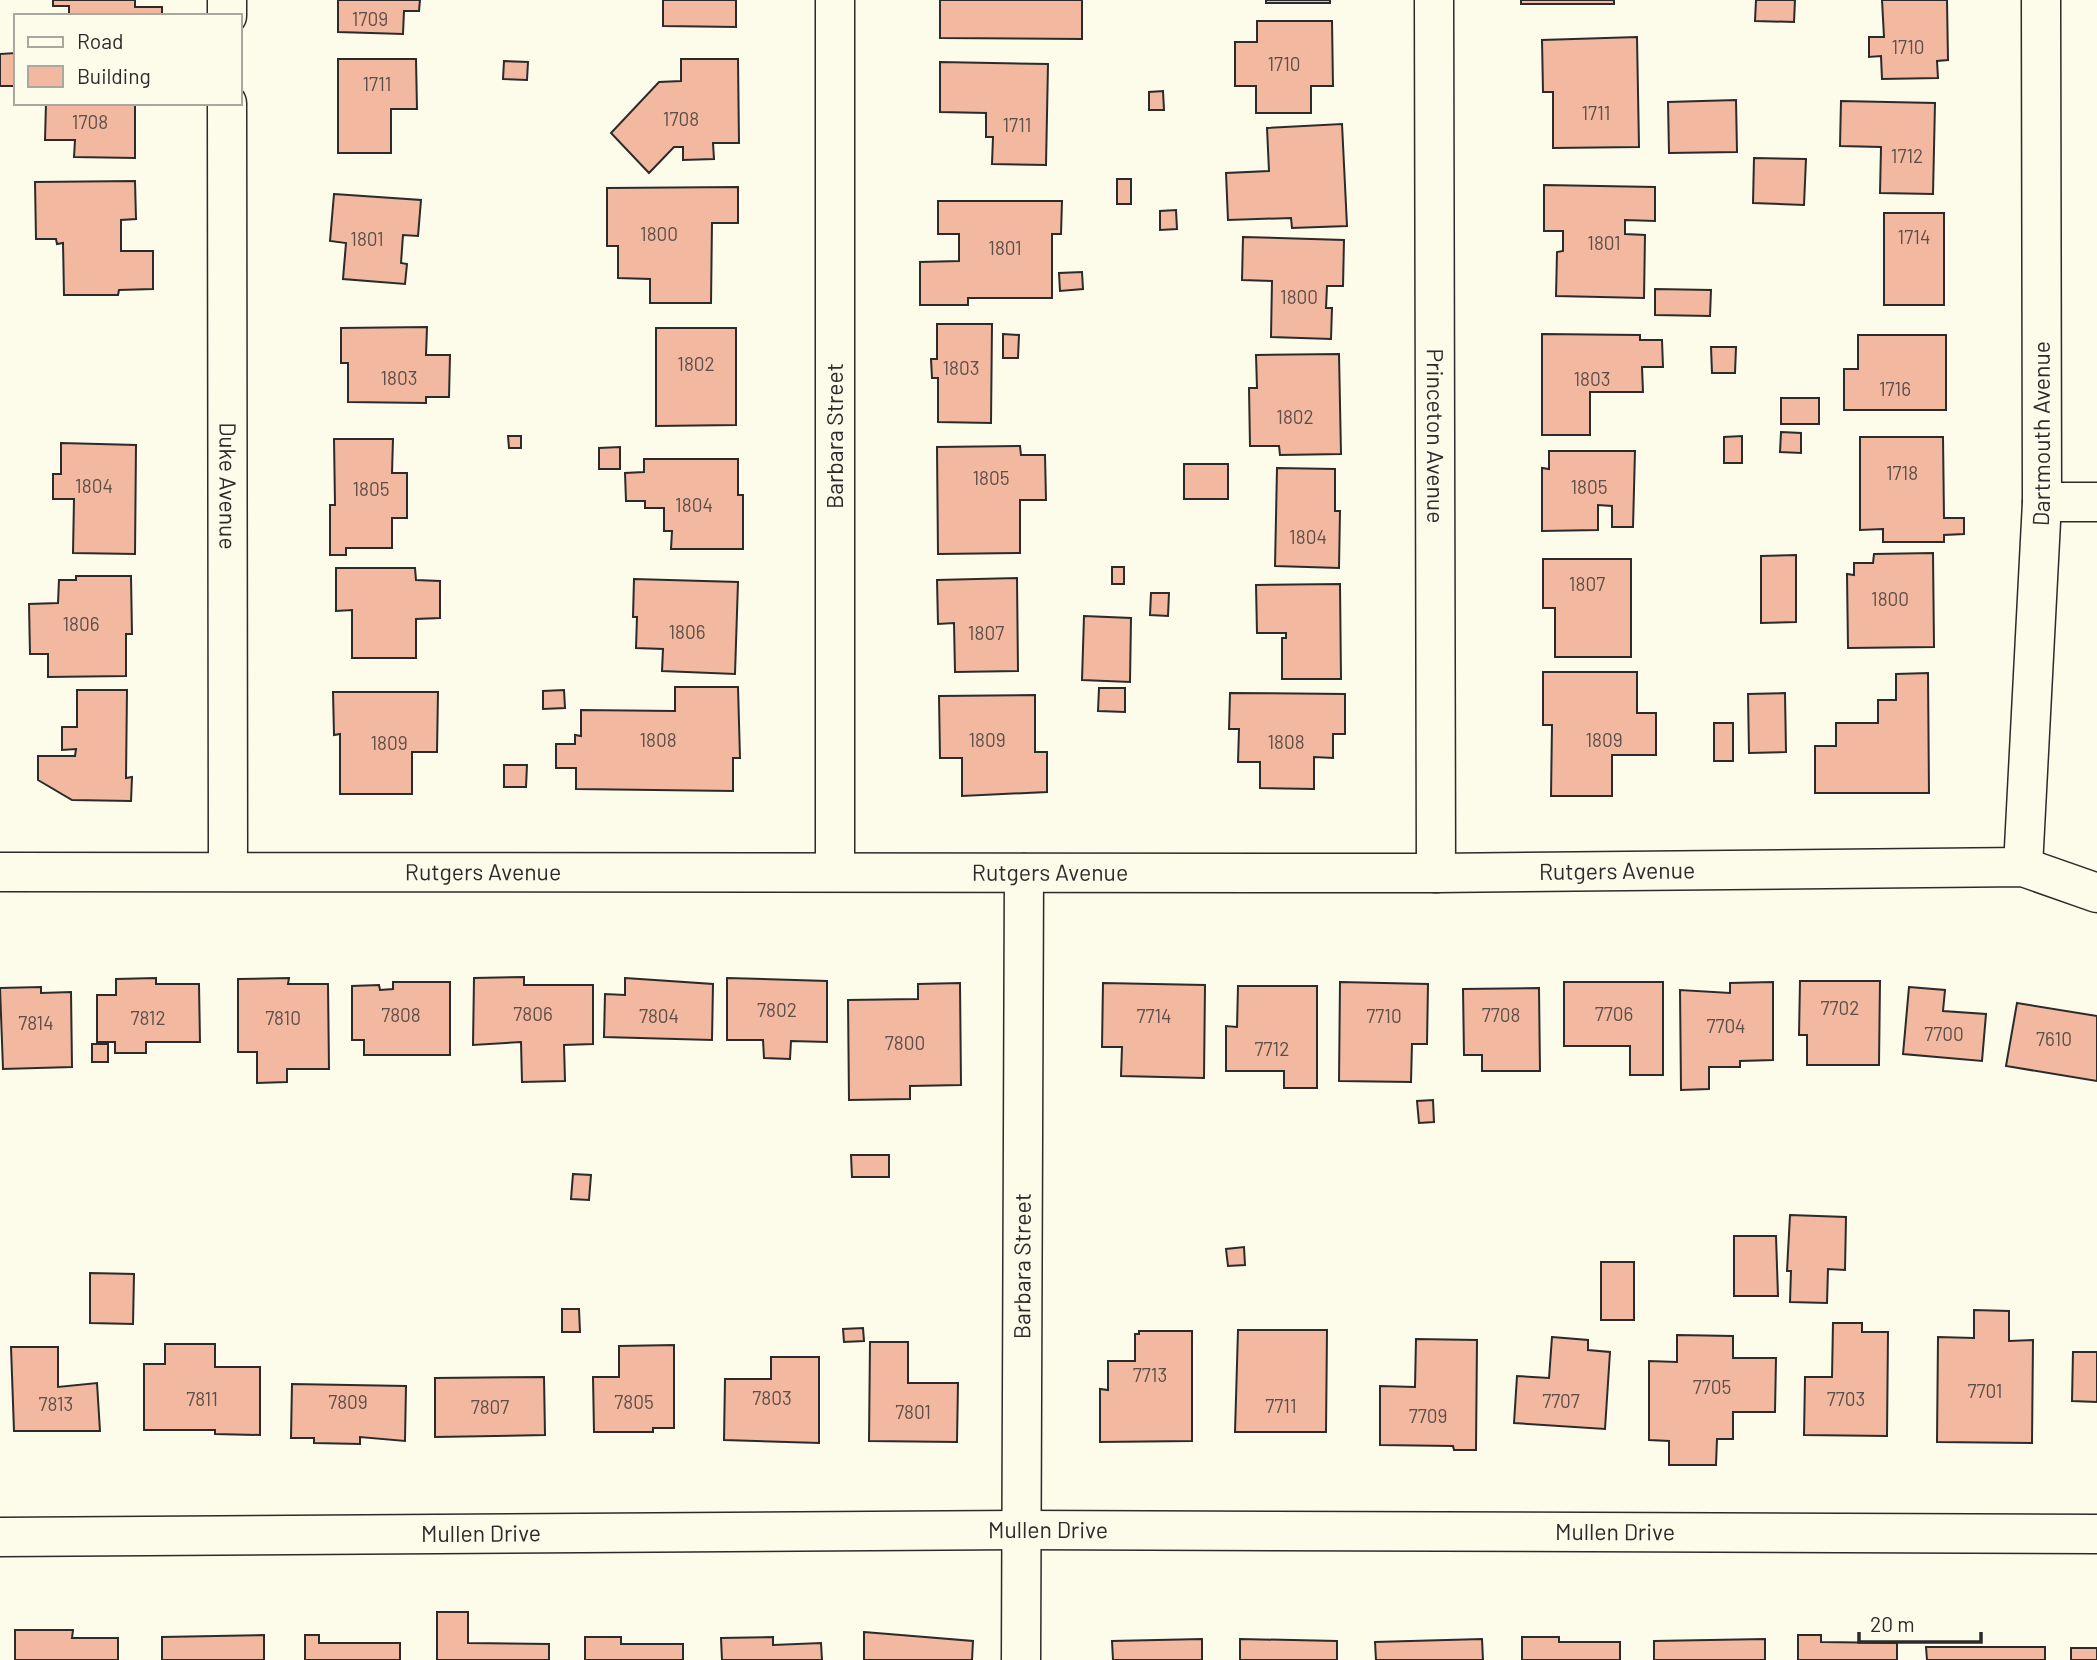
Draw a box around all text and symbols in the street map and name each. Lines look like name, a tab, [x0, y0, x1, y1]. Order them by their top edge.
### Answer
house number: 1709	[352, 7, 388, 30]
legend	[14, 14, 242, 105]
text: Road	[77, 28, 123, 53]
house number: 1710	[1891, 35, 1925, 58]
house number: 1710	[1267, 52, 1301, 75]
text: Building	[77, 63, 151, 88]
house number: 1711	[362, 72, 392, 95]
house number: 1711	[1581, 101, 1611, 124]
house number: 1708	[663, 107, 699, 130]
house number: 1708	[72, 110, 108, 133]
house number: 1711	[1002, 113, 1032, 136]
house number: 1712	[1891, 144, 1923, 167]
house number: 1800	[640, 222, 678, 245]
house number: 1714	[1898, 225, 1930, 248]
house number: 1801	[350, 227, 384, 250]
house number: 1801	[1587, 231, 1621, 254]
house number: 1801	[988, 236, 1022, 259]
house number: 1800	[1280, 285, 1318, 308]
street label: Dartmouth Avenue	[2026, 341, 2055, 527]
street label: Princeton Avenue	[1422, 349, 1450, 523]
house number: 1802	[677, 352, 715, 375]
house number: 1803	[942, 356, 980, 379]
street label: Barbara Street	[820, 363, 848, 509]
house number: 1803	[380, 366, 418, 389]
house number: 1803	[1573, 367, 1611, 390]
house number: 1716	[1879, 377, 1911, 400]
house number: 1802	[1276, 405, 1314, 428]
street label: Duke Avenue	[214, 422, 243, 550]
house number: 1718	[1886, 461, 1918, 484]
house number: 1805	[972, 466, 1010, 489]
house number: 1804	[75, 474, 113, 497]
house number: 1805	[1570, 475, 1608, 498]
house number: 1805	[352, 477, 390, 500]
house number: 1804	[675, 493, 713, 516]
house number: 1804	[1289, 525, 1327, 548]
house number: 1807	[1569, 572, 1605, 595]
house number: 1800	[1871, 587, 1909, 610]
house number: 1806	[62, 612, 100, 635]
house number: 1806	[668, 620, 706, 643]
house number: 1807	[968, 621, 1004, 644]
house number: 1808	[639, 728, 677, 751]
house number: 1809	[968, 728, 1006, 751]
house number: 1809	[1585, 728, 1623, 751]
house number: 1808	[1267, 730, 1305, 753]
house number: 1809	[370, 731, 408, 754]
street label: Rutgers Avenue	[1539, 855, 1695, 885]
street label: Rutgers Avenue	[405, 857, 561, 885]
street label: Rutgers Avenue	[972, 858, 1128, 886]
house number: 7702	[1821, 996, 1859, 1019]
house number: 7802	[757, 998, 797, 1021]
house number: 7806	[513, 1002, 553, 1025]
house number: 7706	[1595, 1002, 1633, 1025]
house number: 7808	[381, 1003, 421, 1026]
house number: 7708	[1482, 1003, 1520, 1026]
house number: 7804	[639, 1004, 679, 1027]
house number: 7714	[1136, 1004, 1172, 1027]
house number: 7710	[1366, 1004, 1402, 1027]
house number: 7812	[130, 1006, 166, 1029]
house number: 7810	[265, 1006, 301, 1029]
house number: 7814	[18, 1011, 54, 1034]
house number: 7704	[1706, 1014, 1746, 1037]
house number: 7700	[1924, 1022, 1964, 1045]
house number: 7610	[2036, 1027, 2072, 1050]
house number: 7800	[885, 1031, 925, 1054]
house number: 7712	[1255, 1037, 1289, 1060]
street label: Barbara Street	[1007, 1193, 1036, 1339]
house number: 7713	[1133, 1363, 1167, 1386]
house number: 7705	[1693, 1375, 1731, 1398]
house number: 7701	[1968, 1379, 2002, 1402]
house number: 7803	[752, 1386, 792, 1409]
house number: 7811	[186, 1387, 218, 1410]
house number: 7703	[1827, 1387, 1865, 1410]
house number: 7707	[1542, 1389, 1580, 1412]
house number: 7809	[328, 1390, 368, 1413]
house number: 7805	[614, 1390, 654, 1413]
house number: 7813	[39, 1392, 73, 1415]
house number: 7711	[1265, 1394, 1297, 1417]
house number: 7807	[471, 1395, 509, 1418]
house number: 7801	[895, 1400, 931, 1423]
house number: 7709	[1409, 1404, 1447, 1427]
street label: Mullen Drive	[988, 1515, 1108, 1543]
street label: Mullen Drive	[1555, 1517, 1675, 1545]
street label: Mullen Drive	[421, 1518, 541, 1547]
scale bar	[1859, 1600, 1982, 1644]
text: 20 m	[1870, 1611, 1915, 1636]

